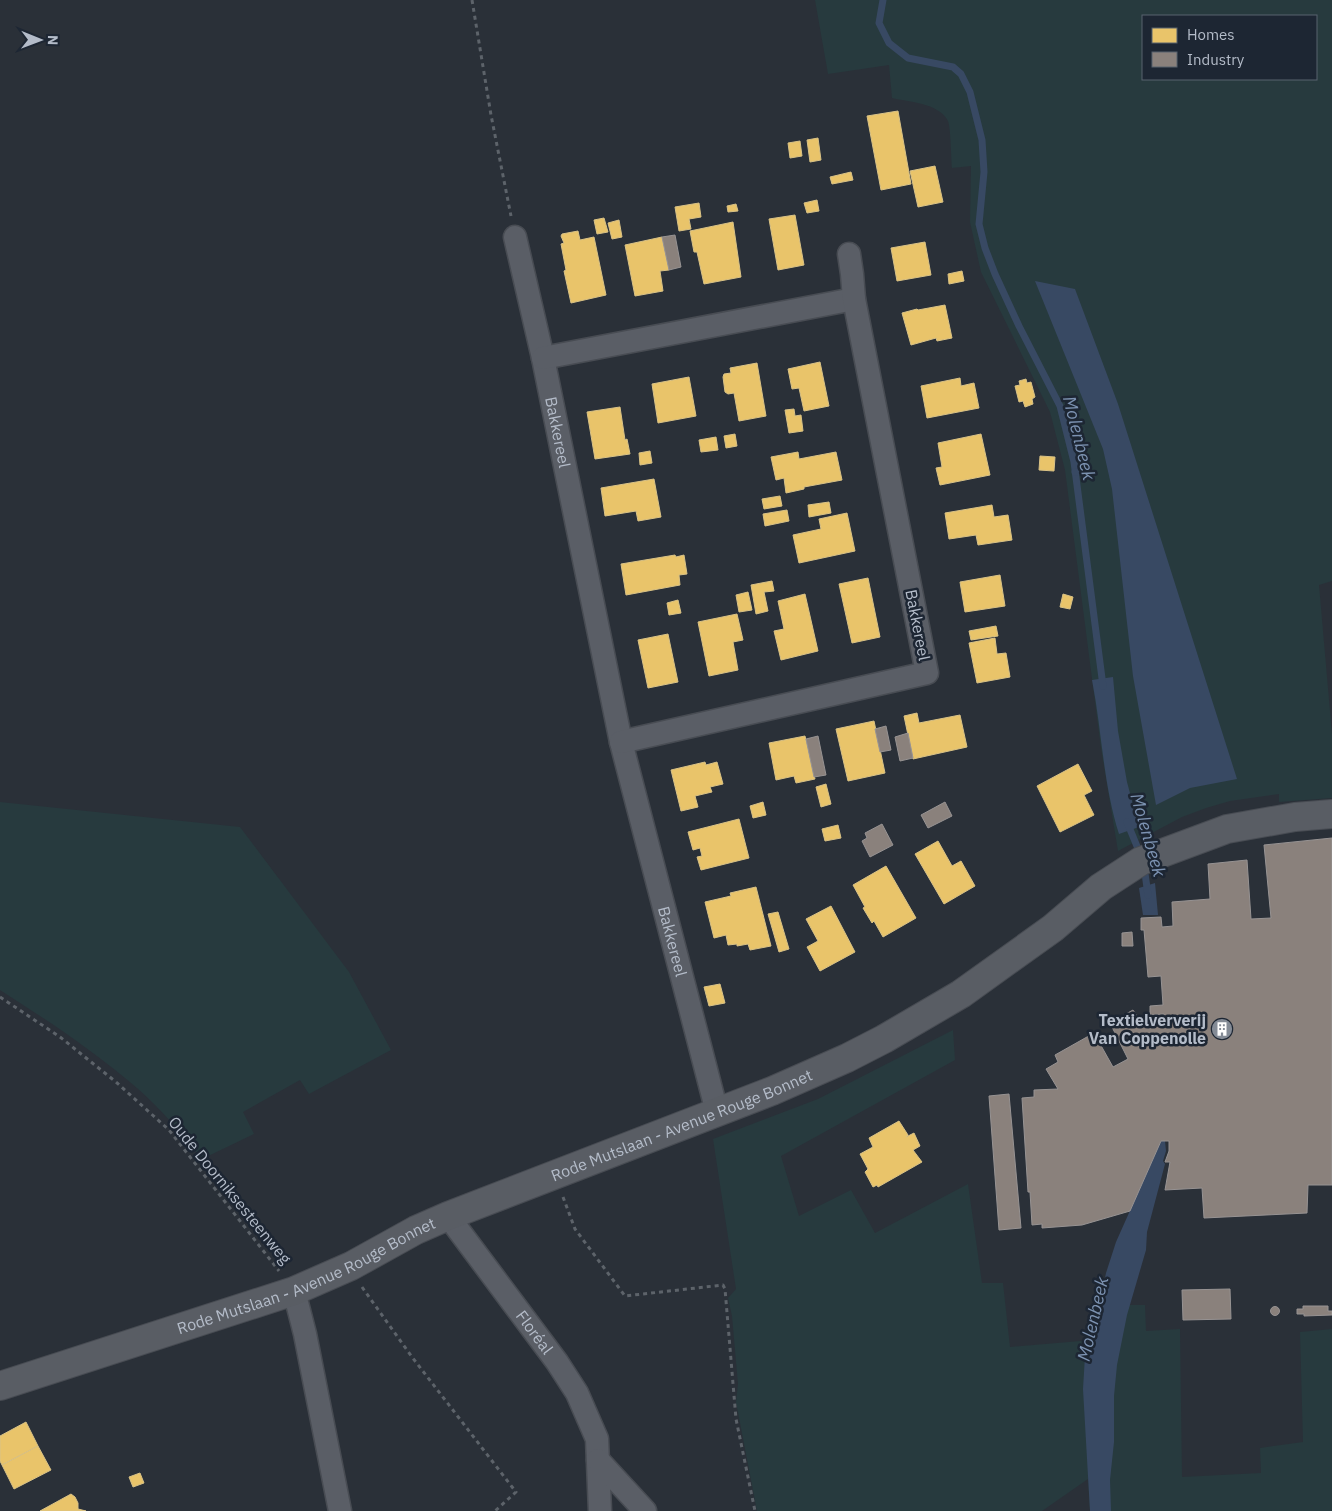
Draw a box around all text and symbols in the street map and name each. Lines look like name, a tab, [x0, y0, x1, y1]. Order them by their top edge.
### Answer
north arrow	[15, 15, 65, 65]
legend	[1142, 15, 1317, 80]
text: Homes	[1187, 25, 1235, 44]
text: N	[44, 35, 62, 45]
text: Industry	[1187, 50, 1245, 69]
water label: Molenbeek	[1058, 393, 1101, 483]
street label: Bakkereel	[541, 395, 575, 470]
street label: Bakkereel	[901, 588, 935, 662]
water label: Molenbeek	[1126, 790, 1172, 880]
street label: Bakkereel	[654, 904, 691, 979]
place label: Textielververij Van Coppenolle	[1089, 1010, 1206, 1048]
building icon: Textielververij Van Coppenolle	[1210, 1017, 1234, 1041]
street label: Rode Mutslaan - Avenue Rouge Bonnet	[548, 1065, 815, 1185]
street label: Oude Doorniksesteenweg	[164, 1112, 296, 1268]
street label: Rode Mutslaan - Avenue Rouge Bonnet	[174, 1213, 438, 1338]
water label: Molenbeek	[1072, 1274, 1114, 1363]
street label: Floréal	[512, 1306, 558, 1358]

